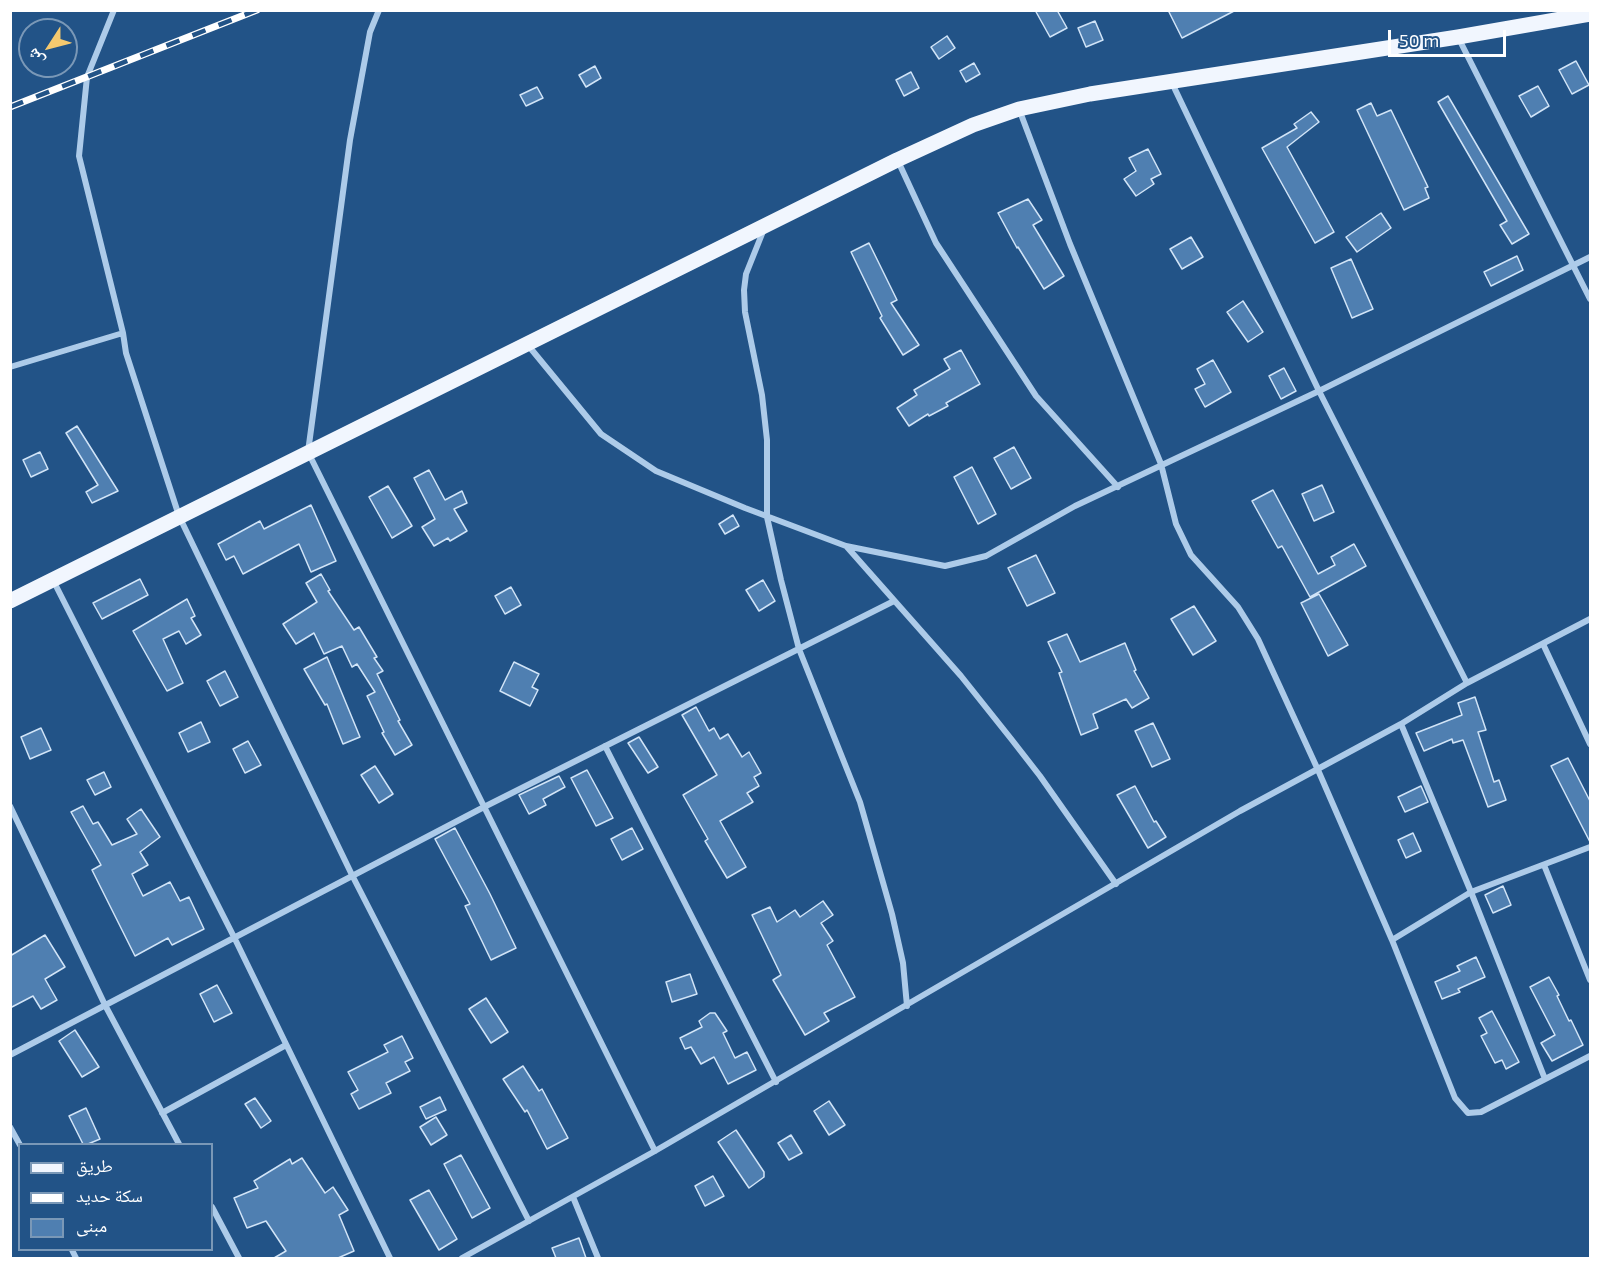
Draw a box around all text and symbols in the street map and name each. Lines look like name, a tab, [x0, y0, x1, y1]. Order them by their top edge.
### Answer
north arrow	[18, 18, 78, 78]
scale bar	[1391, 18, 1510, 56]
text: 50 m	[1399, 29, 1439, 51]
text: ش	[22, 45, 47, 70]
legend	[18, 1143, 213, 1251]
text: طريق	[76, 1154, 113, 1176]
text: سكة حديد	[76, 1184, 143, 1206]
text: مبنى	[76, 1214, 107, 1236]

